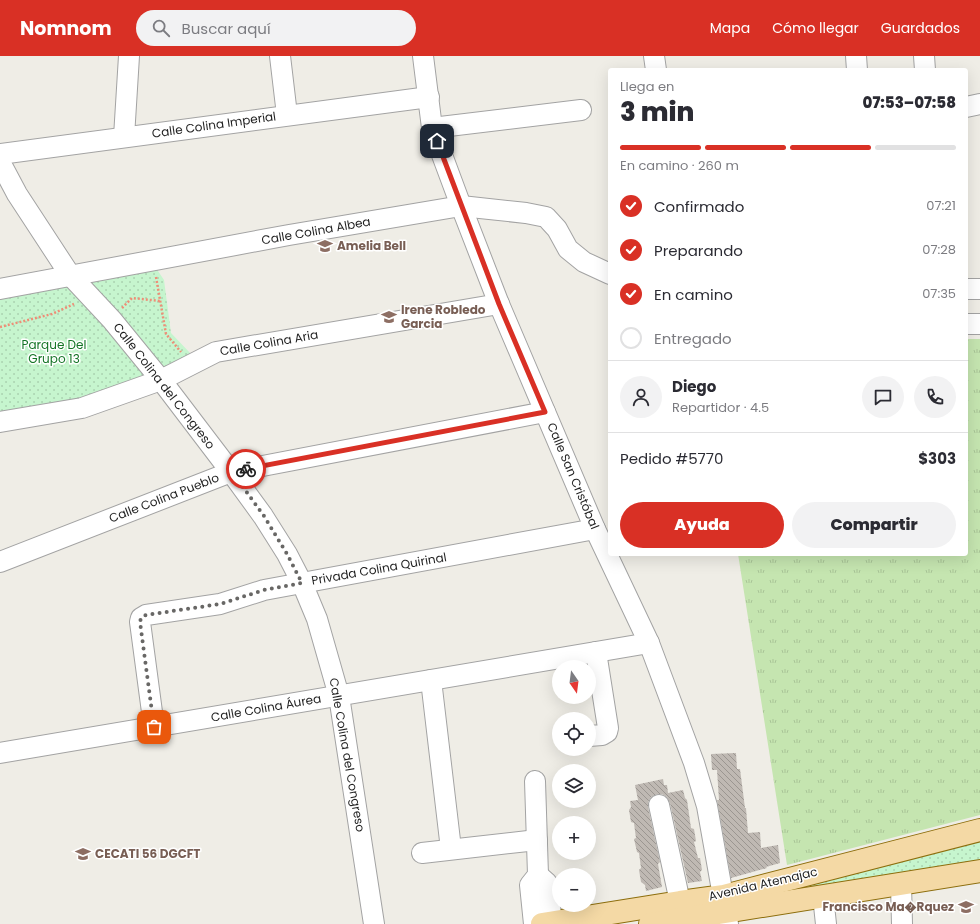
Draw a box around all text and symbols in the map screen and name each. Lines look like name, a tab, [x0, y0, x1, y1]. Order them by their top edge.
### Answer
search box	[136, 10, 416, 46]
text: Nomnom	[20, 15, 112, 42]
icon: search	[150, 17, 172, 39]
text: Buscar aquí	[182, 18, 271, 39]
text: Mapa	[710, 18, 750, 38]
text: Cómo llegar	[772, 18, 859, 38]
text: Guardados	[881, 18, 960, 38]
text: Llega en	[620, 77, 674, 96]
text: 07:53–07:58	[863, 92, 956, 113]
text: 3 min	[620, 94, 694, 130]
street label: Calle Colina Imperial	[151, 107, 277, 142]
pin	[420, 124, 454, 158]
icon: home	[426, 130, 448, 152]
text: En camino · 260 m	[620, 156, 739, 175]
icon: check	[620, 195, 642, 217]
text: Confirmado	[654, 196, 744, 217]
text: 07:21	[926, 196, 956, 215]
street label: Calle Colina Albea	[260, 213, 372, 248]
school or university icon: Amelia Bell	[316, 237, 334, 255]
place label: Amelia Bell	[337, 237, 406, 254]
icon: check	[620, 239, 642, 261]
text: Preparando	[654, 240, 743, 261]
text: 07:28	[922, 240, 956, 259]
icon: check	[620, 283, 642, 305]
text: En camino	[654, 284, 733, 305]
text: 07:35	[922, 284, 956, 303]
place label: Irene Robledo Garcia	[401, 301, 486, 332]
school or university icon: Irene Robledo Garcia	[380, 308, 398, 326]
street label: Calle Colina del Congreso	[110, 319, 219, 453]
street label: Calle Colina Aria	[218, 326, 319, 360]
text: Entregado	[654, 328, 732, 349]
park label: Parque Del Grupo 13	[22, 336, 86, 367]
button: person	[620, 376, 662, 418]
text: Diego	[672, 376, 716, 397]
button: chat	[862, 376, 904, 418]
button: phone	[914, 376, 956, 418]
text: Repartidor · 4.5	[672, 398, 769, 417]
street label: Calle San Cristóbal	[543, 420, 604, 532]
text: Pedido #5770	[620, 448, 723, 469]
text: $303	[918, 448, 956, 469]
courier	[226, 449, 266, 489]
icon: bike	[235, 458, 257, 480]
street label: Calle Colina Pueblo	[106, 469, 222, 526]
button: Ayuda	[620, 502, 784, 548]
button: Compartir	[792, 502, 956, 548]
street label: Privada Colina Quirinal	[310, 548, 448, 589]
north arrow	[552, 660, 596, 704]
map controls	[552, 660, 596, 912]
street label: Calle Colina del Congreso	[326, 677, 369, 834]
street label: Calle Colina Áurea	[209, 689, 322, 726]
pin	[137, 710, 171, 744]
button: locate	[552, 712, 596, 756]
icon: bag	[143, 716, 165, 738]
button: layers	[552, 764, 596, 808]
button: +	[552, 816, 596, 860]
school or university icon: CECATI 56 DGCFT	[74, 845, 92, 863]
place label: CECATI 56 DGCFT	[95, 845, 200, 862]
street label: Avenida Atemajac	[707, 863, 819, 904]
button: −	[552, 868, 596, 912]
place label: Francisco Ma�Rquez	[823, 898, 954, 915]
school or university icon: Francisco Ma�Rquez	[957, 898, 975, 916]

